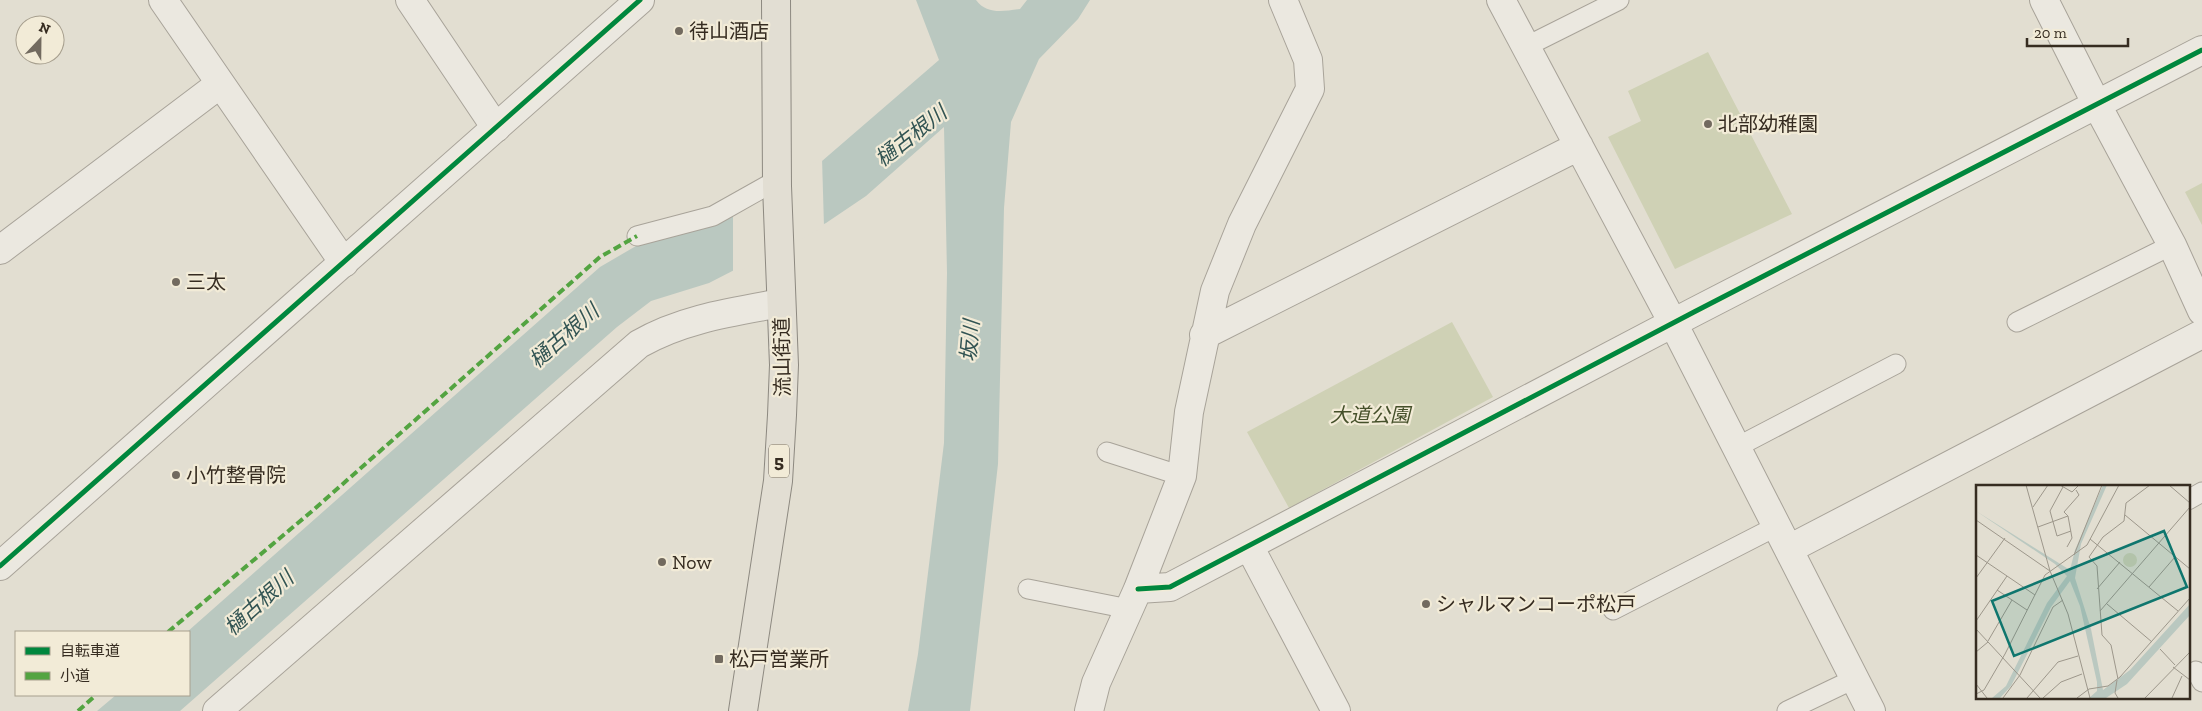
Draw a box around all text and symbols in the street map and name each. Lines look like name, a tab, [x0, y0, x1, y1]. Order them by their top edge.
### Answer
north arrow	[15, 15, 65, 65]
scale bar	[2027, 15, 2128, 47]
text: N	[37, 19, 53, 38]
place label: 待山酒店	[689, 19, 769, 43]
text: 20 m	[2034, 24, 2067, 42]
marker: 待山酒店	[673, 25, 685, 37]
water label: 樋古根川	[870, 99, 953, 171]
place label: 北部幼稚園	[1718, 112, 1818, 136]
marker: 北部幼稚園	[1702, 118, 1714, 130]
place label: 三太	[186, 270, 226, 294]
marker: 三太	[170, 276, 182, 288]
water label: 樋古根川	[524, 297, 605, 373]
street label: 流山街道	[769, 317, 795, 397]
water label: 坂川	[955, 317, 984, 363]
park label: 大道公園	[1330, 403, 1413, 427]
road number: 5	[769, 444, 789, 478]
place label: 小竹整骨院	[186, 463, 286, 487]
marker: 小竹整骨院	[170, 469, 182, 481]
inset map	[1976, 485, 2190, 698]
place label: Now	[672, 550, 712, 574]
marker: Now	[656, 556, 668, 568]
water label: 樋古根川	[219, 564, 300, 640]
place label: シャルマンコーポ松戸	[1436, 592, 1636, 616]
marker: シャルマンコーポ松戸	[1420, 598, 1432, 610]
legend	[15, 631, 190, 696]
text: 自転車道	[60, 642, 120, 660]
place label: 松戸営業所	[729, 647, 829, 671]
marker: 松戸営業所	[713, 653, 725, 665]
text: 小道	[60, 667, 90, 685]

